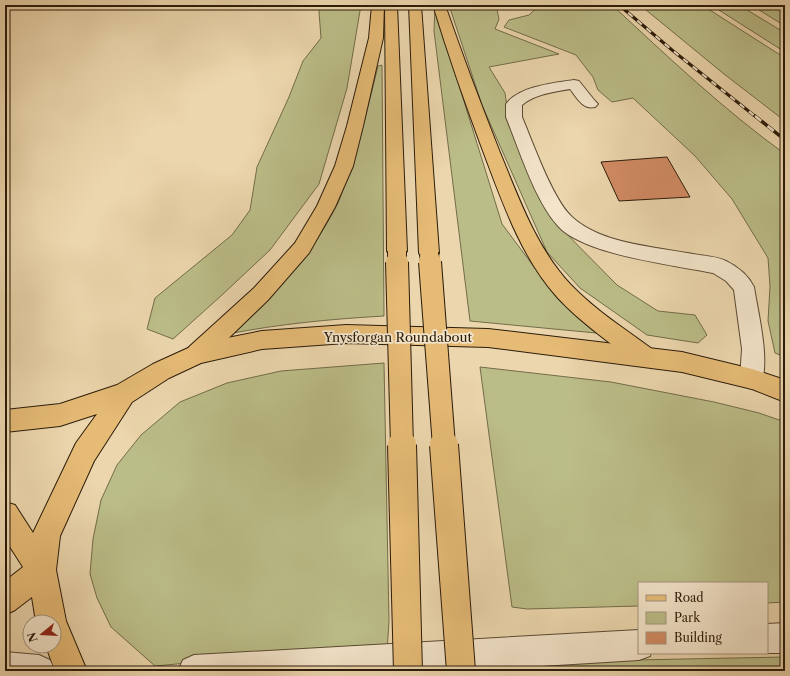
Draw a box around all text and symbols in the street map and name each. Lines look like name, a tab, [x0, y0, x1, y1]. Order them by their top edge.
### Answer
street label: Ynysforgan Roundabout	[323, 329, 473, 345]
legend	[638, 582, 768, 654]
text: Road	[674, 590, 704, 605]
text: Park	[674, 610, 701, 625]
north arrow	[22, 614, 62, 654]
text: N	[24, 630, 41, 644]
text: Building	[674, 630, 722, 645]

